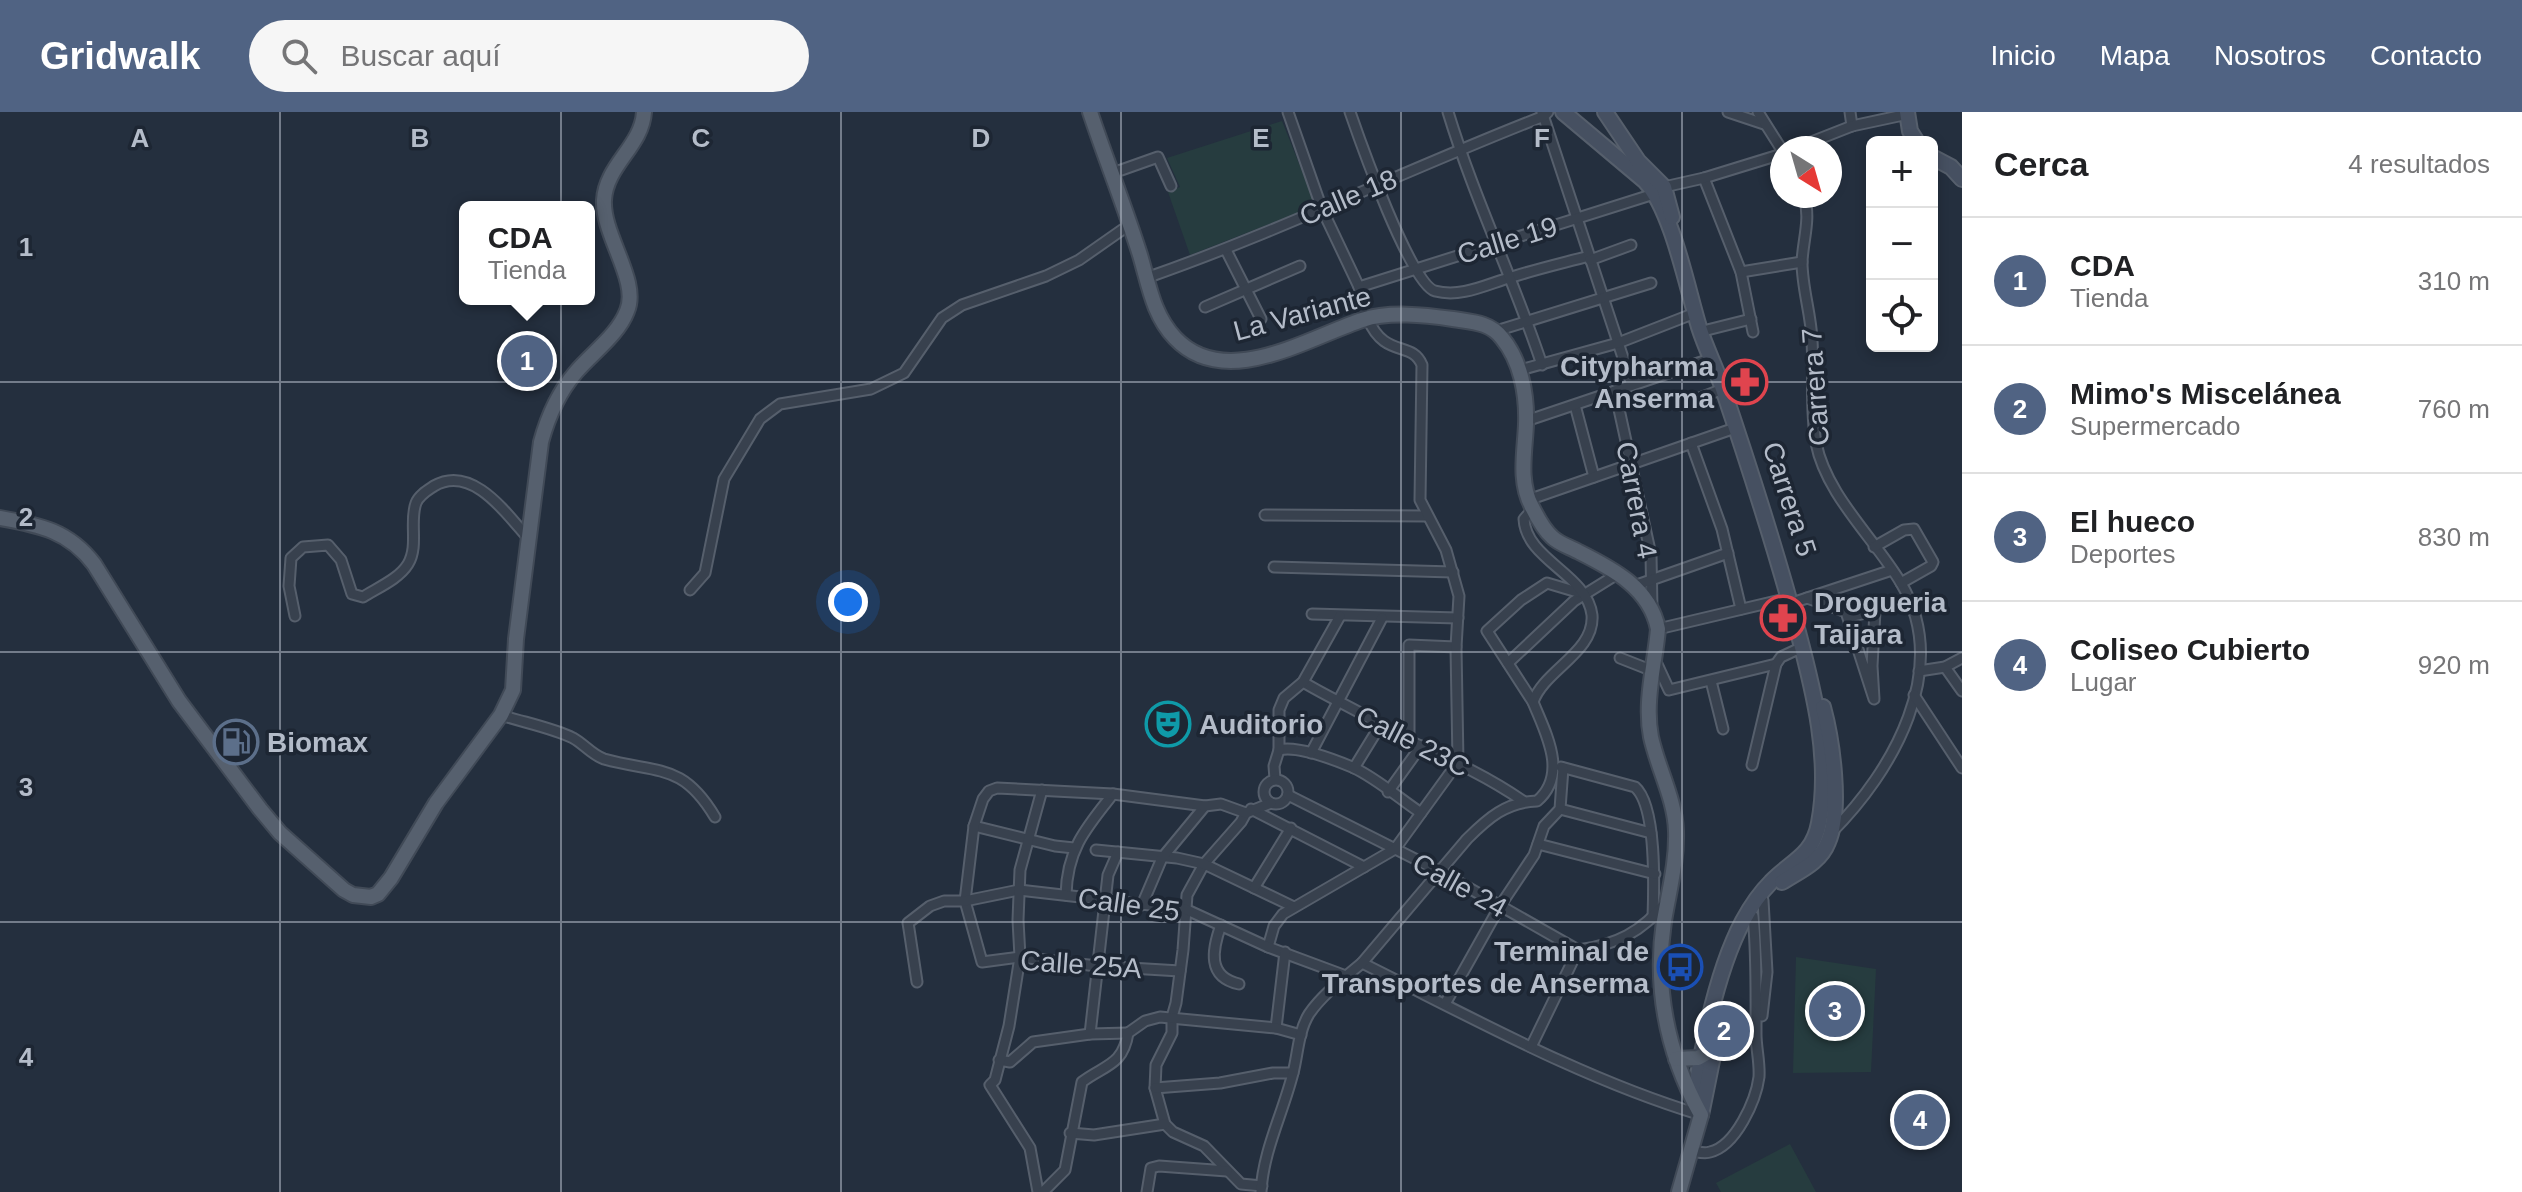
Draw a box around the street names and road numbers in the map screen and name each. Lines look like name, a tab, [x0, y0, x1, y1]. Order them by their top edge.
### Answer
street label: Calle 18	[1295, 163, 1402, 232]
street label: Calle 19	[1453, 211, 1561, 270]
street label: La Variante	[1230, 280, 1374, 347]
street label: Carrera 7	[1796, 327, 1835, 447]
street label: Carrera 5	[1757, 438, 1823, 560]
street label: Carrera 4	[1610, 439, 1663, 561]
street label: Calle 23C	[1351, 700, 1475, 783]
street label: Calle 24	[1407, 847, 1512, 924]
street label: Calle 25	[1076, 882, 1182, 927]
street label: Calle 25A	[1019, 945, 1143, 984]

